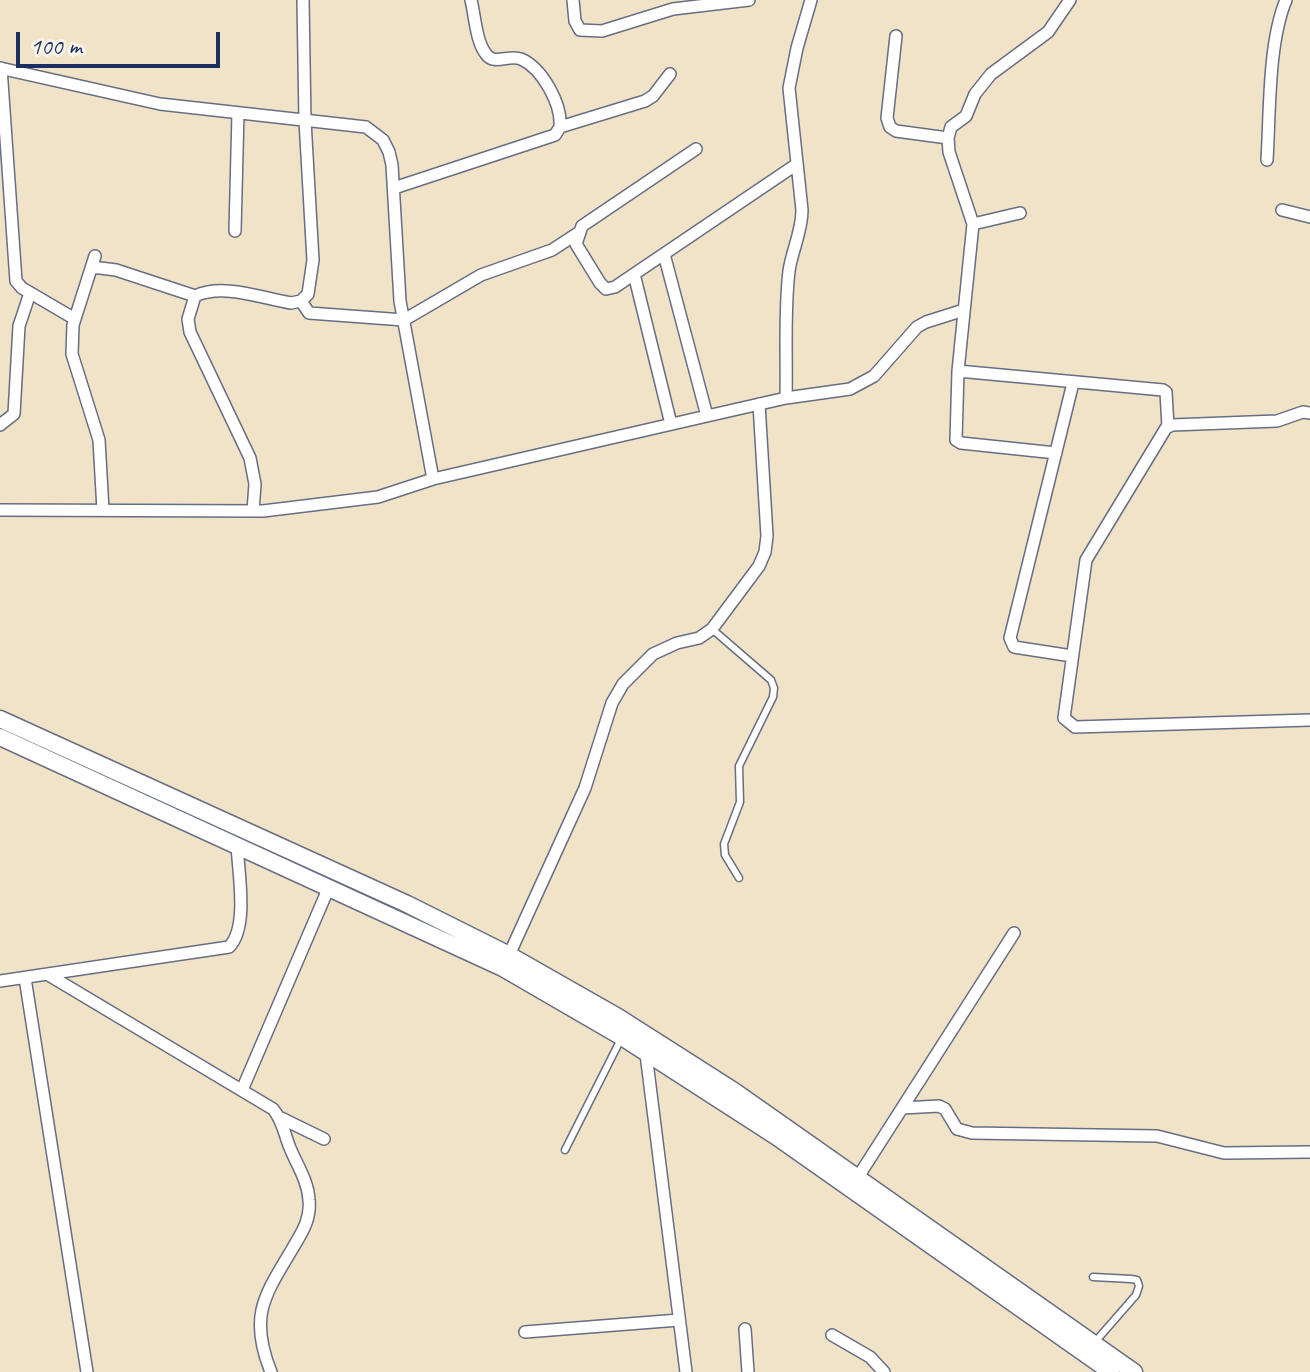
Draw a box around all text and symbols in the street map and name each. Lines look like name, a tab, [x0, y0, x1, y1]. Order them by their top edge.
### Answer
scale bar	[20, 16, 224, 66]
text: 100 m	[30, 31, 82, 61]

